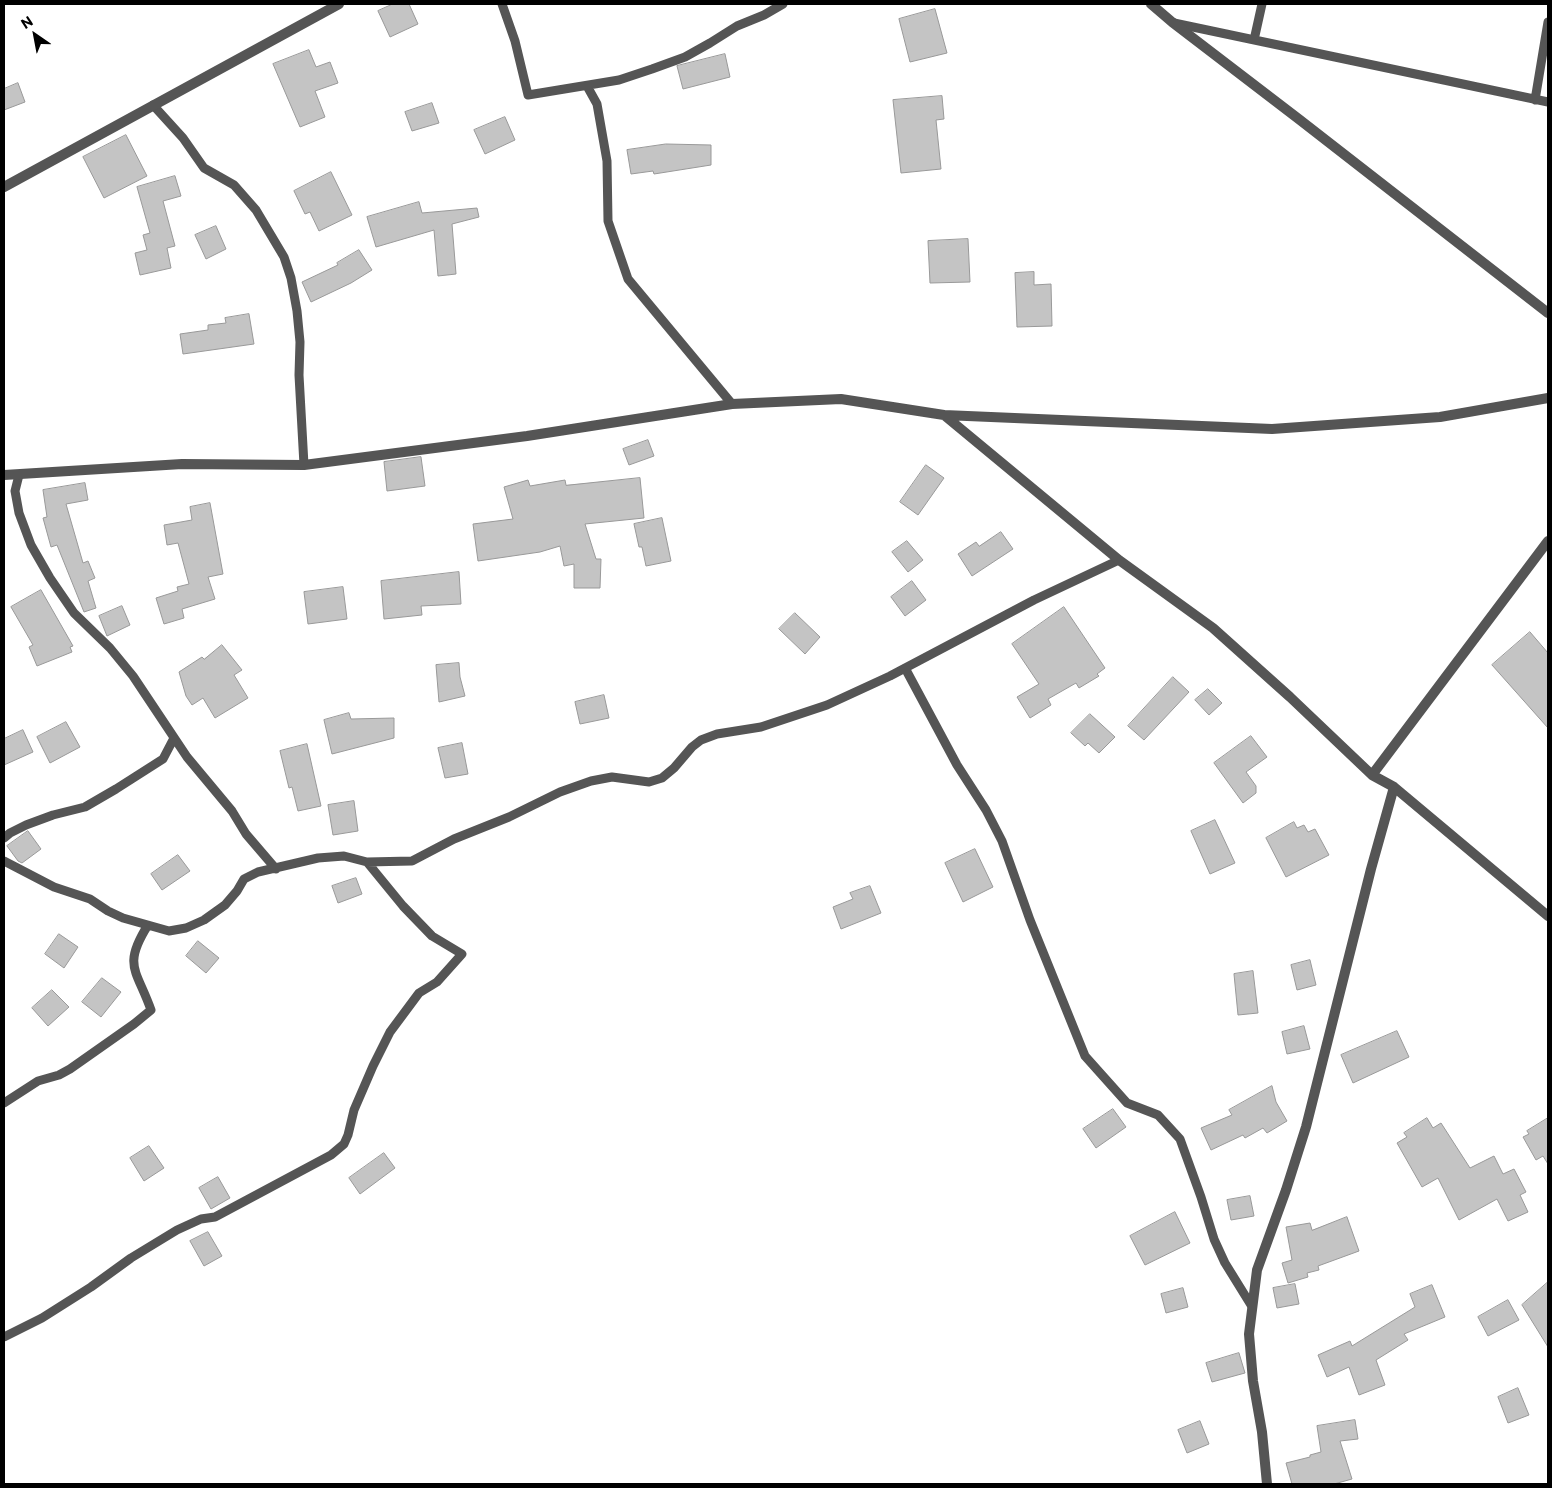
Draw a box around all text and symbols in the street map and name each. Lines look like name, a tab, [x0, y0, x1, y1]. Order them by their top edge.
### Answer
north arrow	[10, 10, 60, 60]
text: N	[18, 12, 36, 32]

